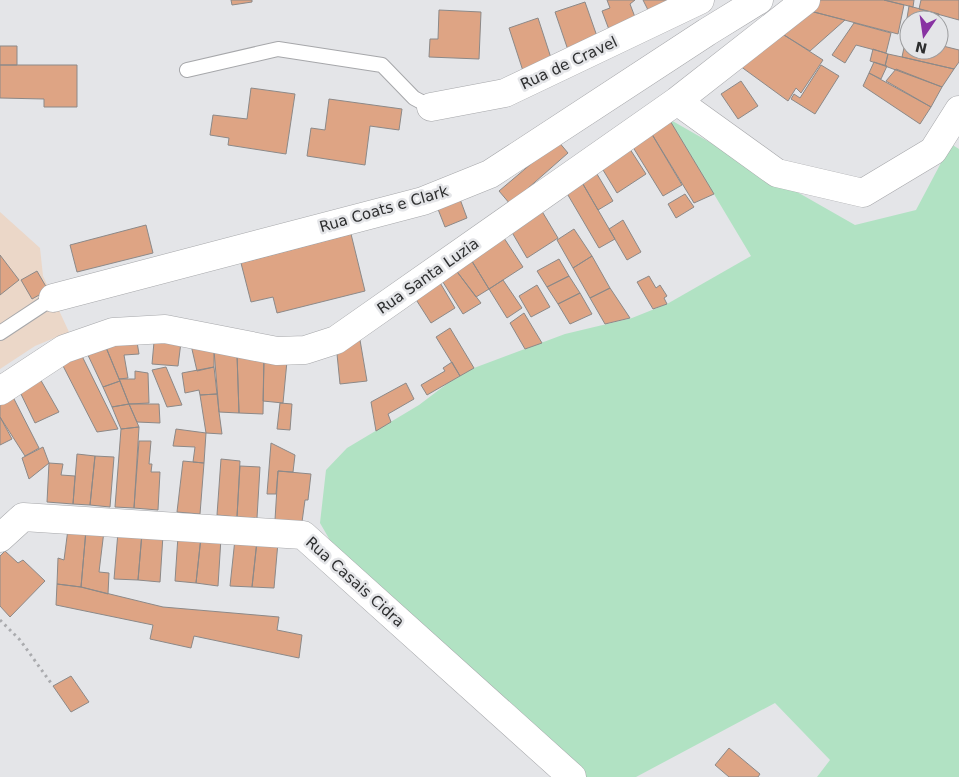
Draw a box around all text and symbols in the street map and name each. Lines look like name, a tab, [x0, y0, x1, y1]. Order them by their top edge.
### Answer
north arrow	[899, 10, 949, 60]
street label: Rua de Cravel	[518, 33, 620, 93]
text: N	[914, 39, 929, 57]
street label: Rua Coats e Clark	[317, 182, 451, 236]
street label: Rua Santa Luzia	[374, 234, 482, 318]
street label: Rua Casais Cidra	[302, 533, 408, 631]

